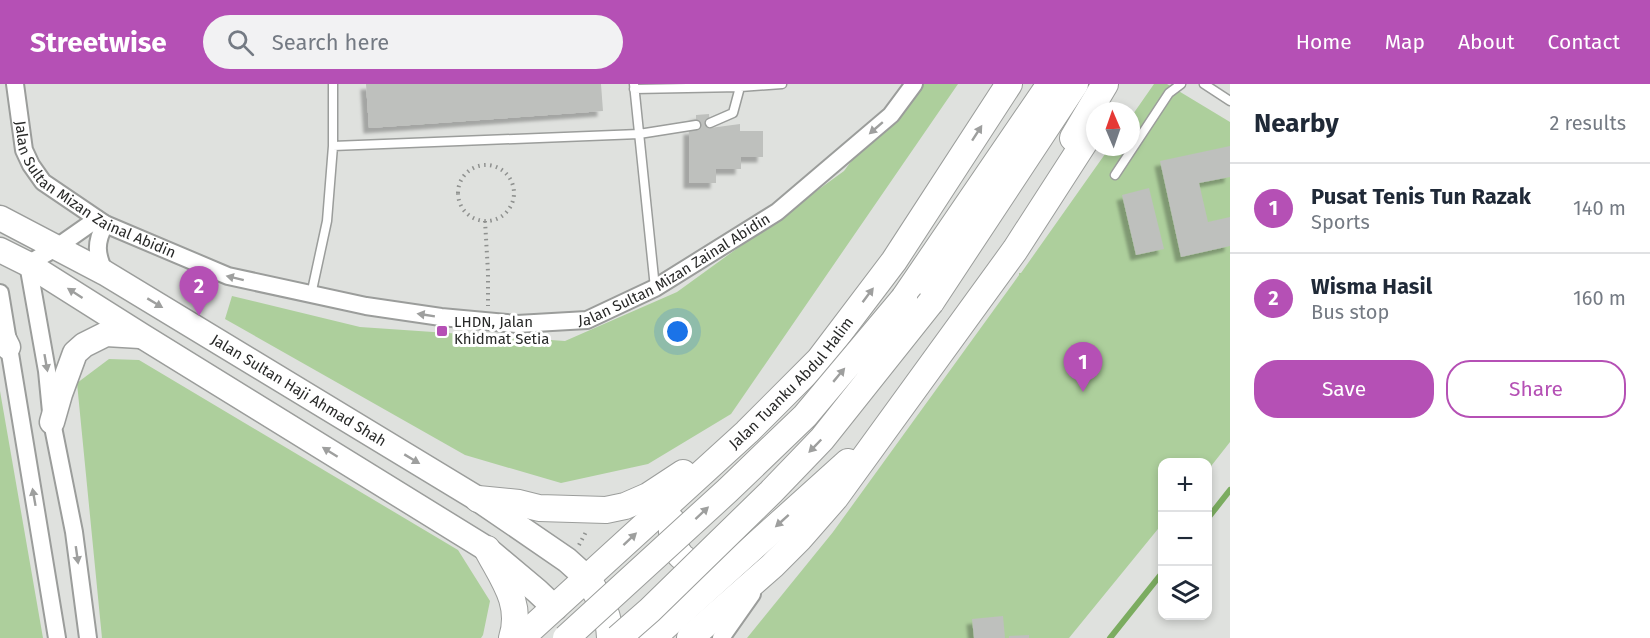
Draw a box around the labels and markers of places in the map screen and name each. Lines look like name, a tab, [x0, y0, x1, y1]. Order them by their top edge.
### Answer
pin: 2	[180, 266, 218, 316]
place label: LHDN, Jalan Khidmat Setia	[454, 313, 549, 348]
marker: LHDN, Jalan Khidmat Setia	[435, 324, 449, 338]
pin: 1	[1064, 342, 1102, 392]

